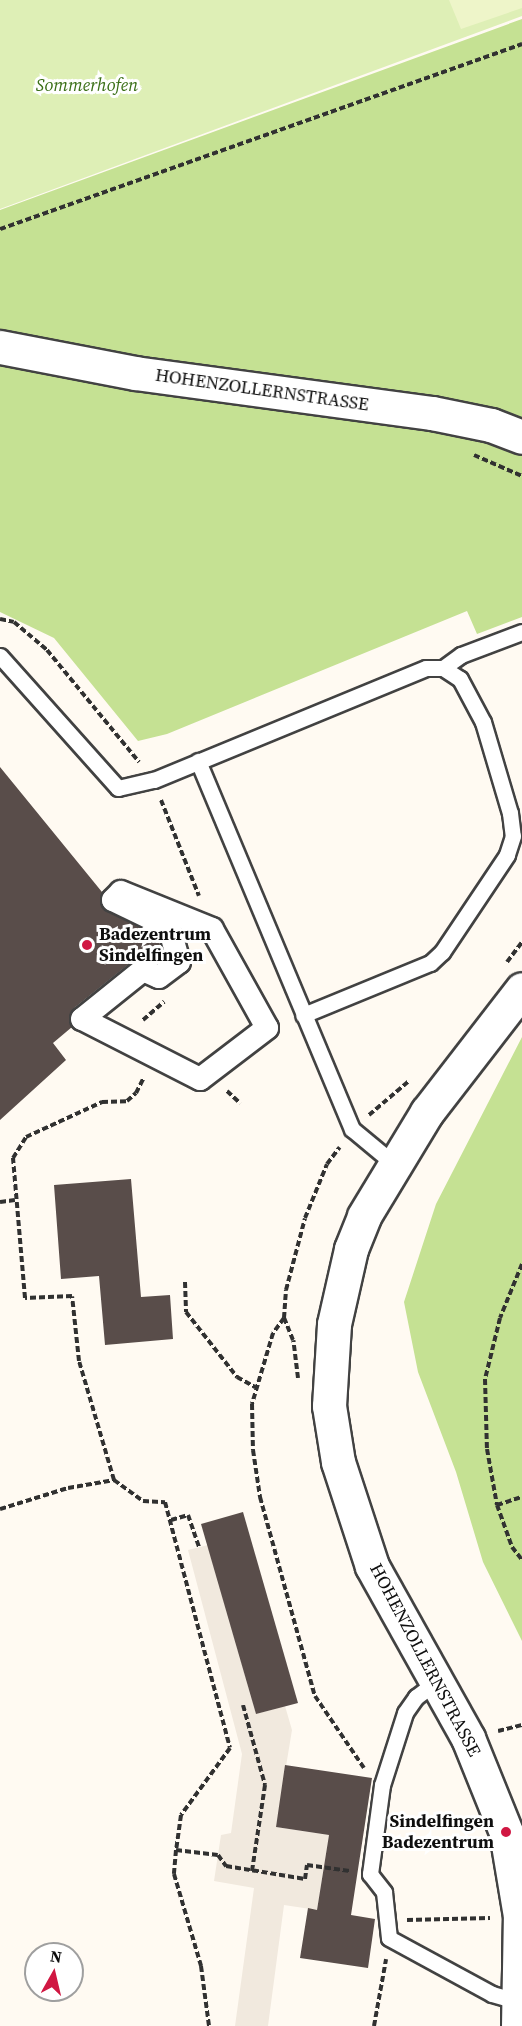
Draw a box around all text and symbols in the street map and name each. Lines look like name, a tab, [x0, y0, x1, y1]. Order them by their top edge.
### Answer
park label: Sommerhofen	[36, 74, 138, 96]
street label: HOHENZOLLERNSTRASSE	[154, 364, 370, 416]
place label: Badezentrum Sindelfingen	[99, 924, 211, 966]
marker: Badezentrum Sindelfingen	[80, 938, 94, 952]
street label: HOHENZOLLERNSTRASSE	[365, 1560, 485, 1760]
place label: Sindelfingen Badezentrum	[382, 1811, 494, 1854]
marker: Sindelfingen Badezentrum	[499, 1825, 513, 1839]
north arrow	[24, 1942, 84, 2002]
text: N	[49, 1944, 64, 1968]

